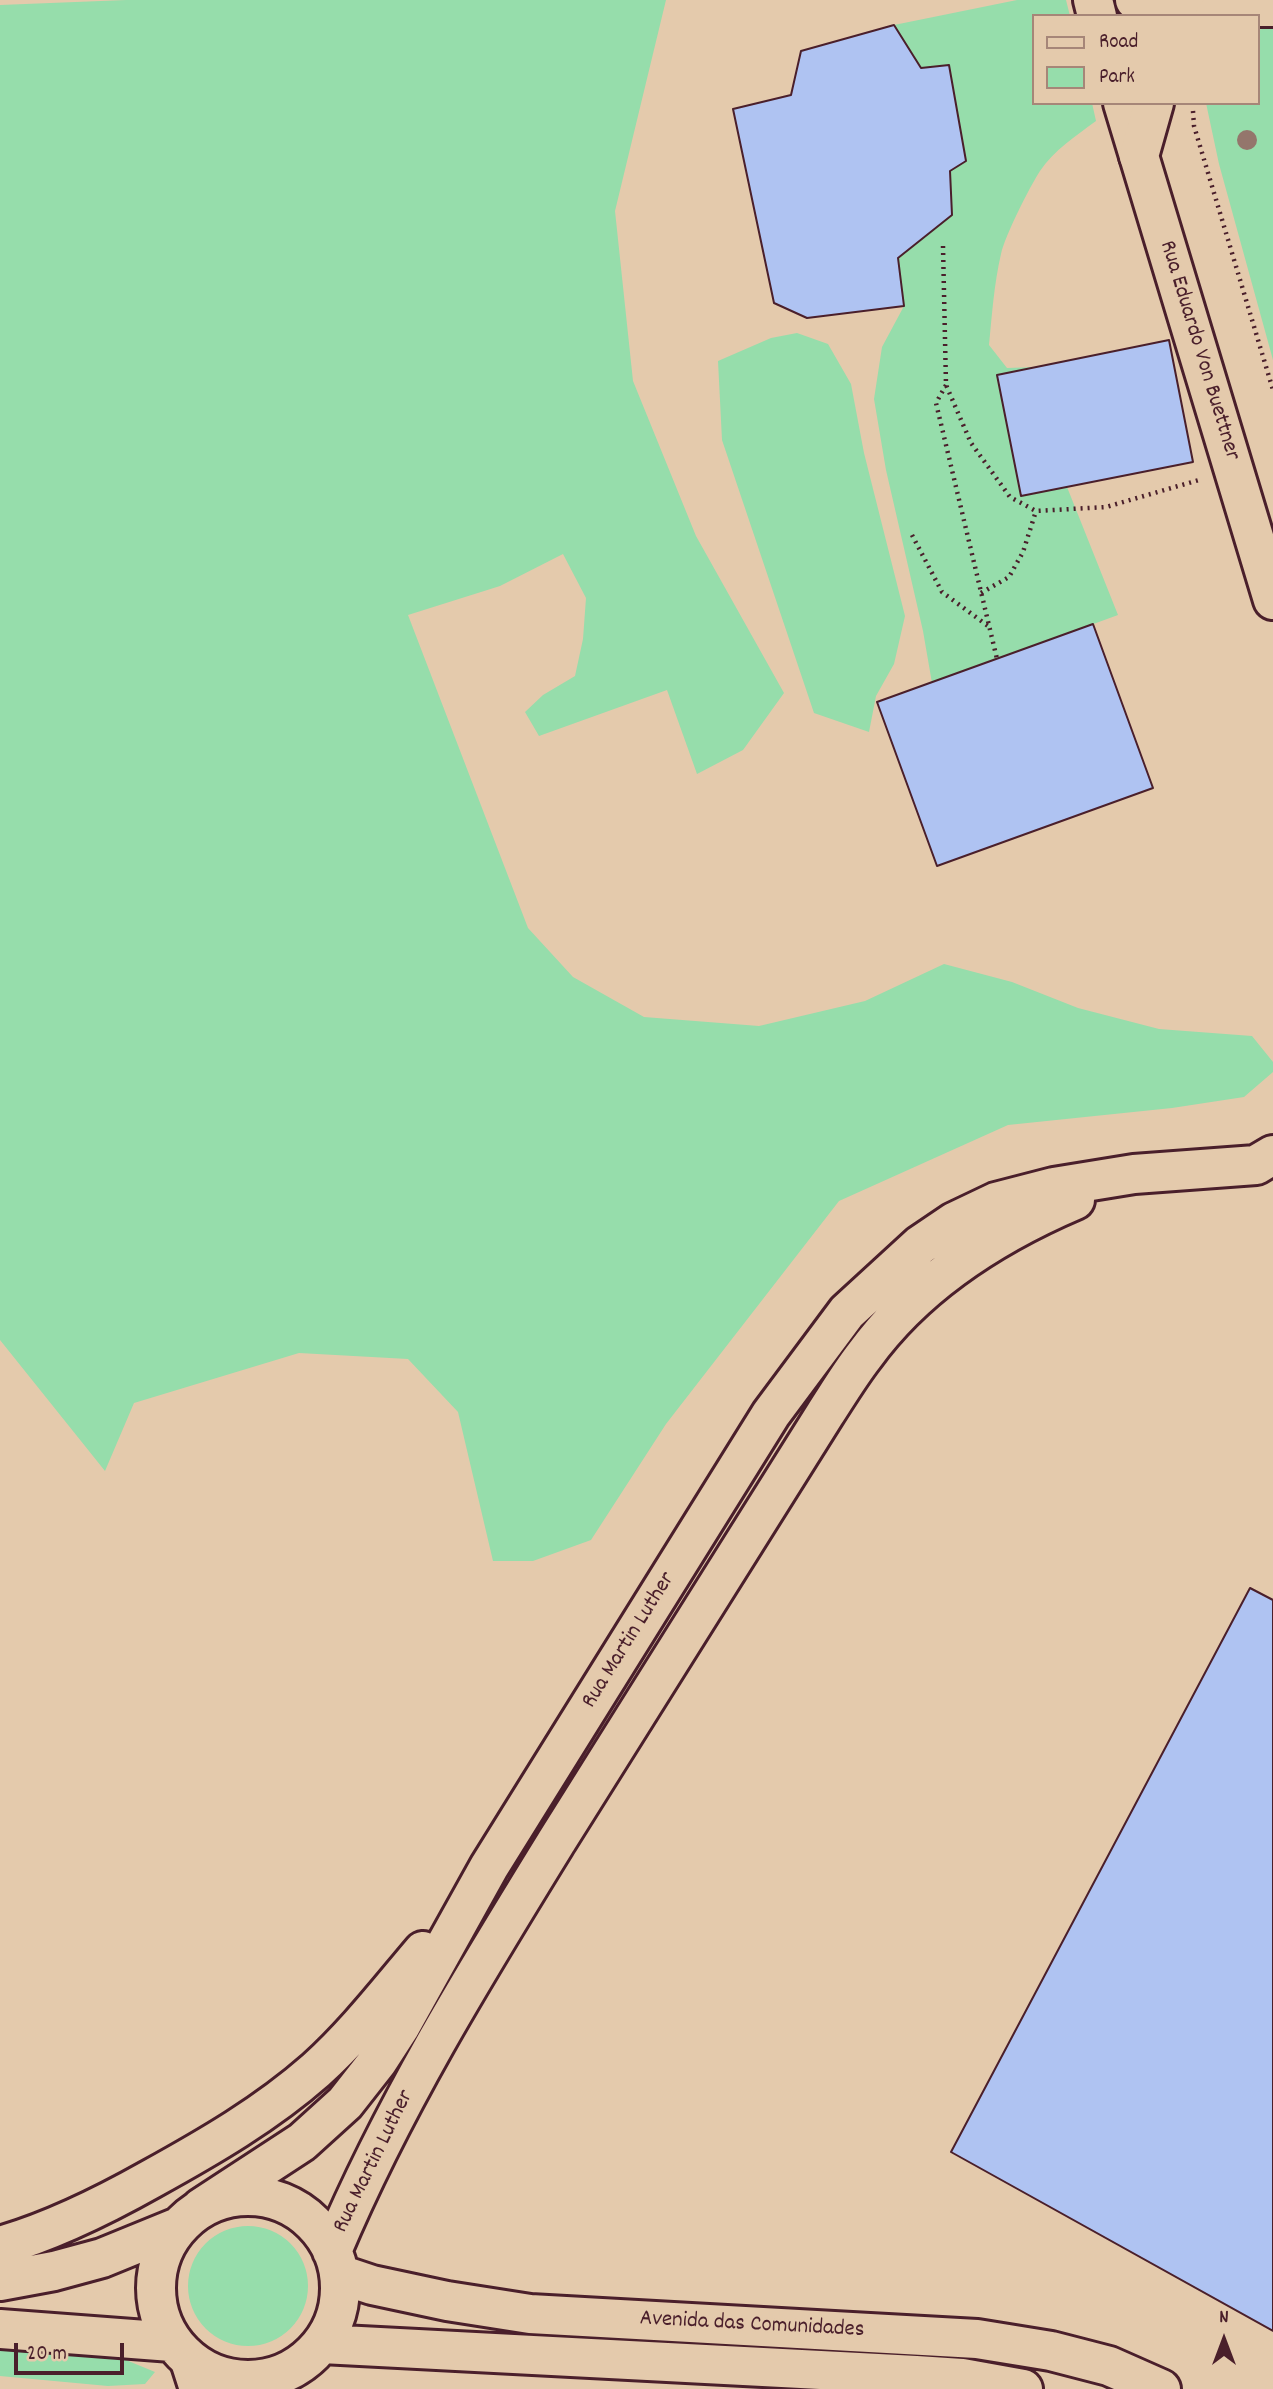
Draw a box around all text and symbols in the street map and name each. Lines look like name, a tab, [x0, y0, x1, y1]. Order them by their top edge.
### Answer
legend	[1032, 14, 1259, 105]
text: Road	[1099, 28, 1138, 58]
text: Park	[1099, 63, 1135, 93]
street label: Rua Eduardo Von Buettner	[1151, 238, 1245, 464]
street label: Rua Martin Luther	[577, 1568, 683, 1714]
street label: Rua Martin Luther	[329, 2086, 421, 2238]
north arrow	[1189, 2305, 1259, 2375]
text: N	[1219, 2305, 1229, 2332]
street label: Avenida das Comunidades	[639, 2306, 865, 2346]
scale bar	[18, 2330, 128, 2374]
text: 20 m	[27, 2340, 67, 2370]

